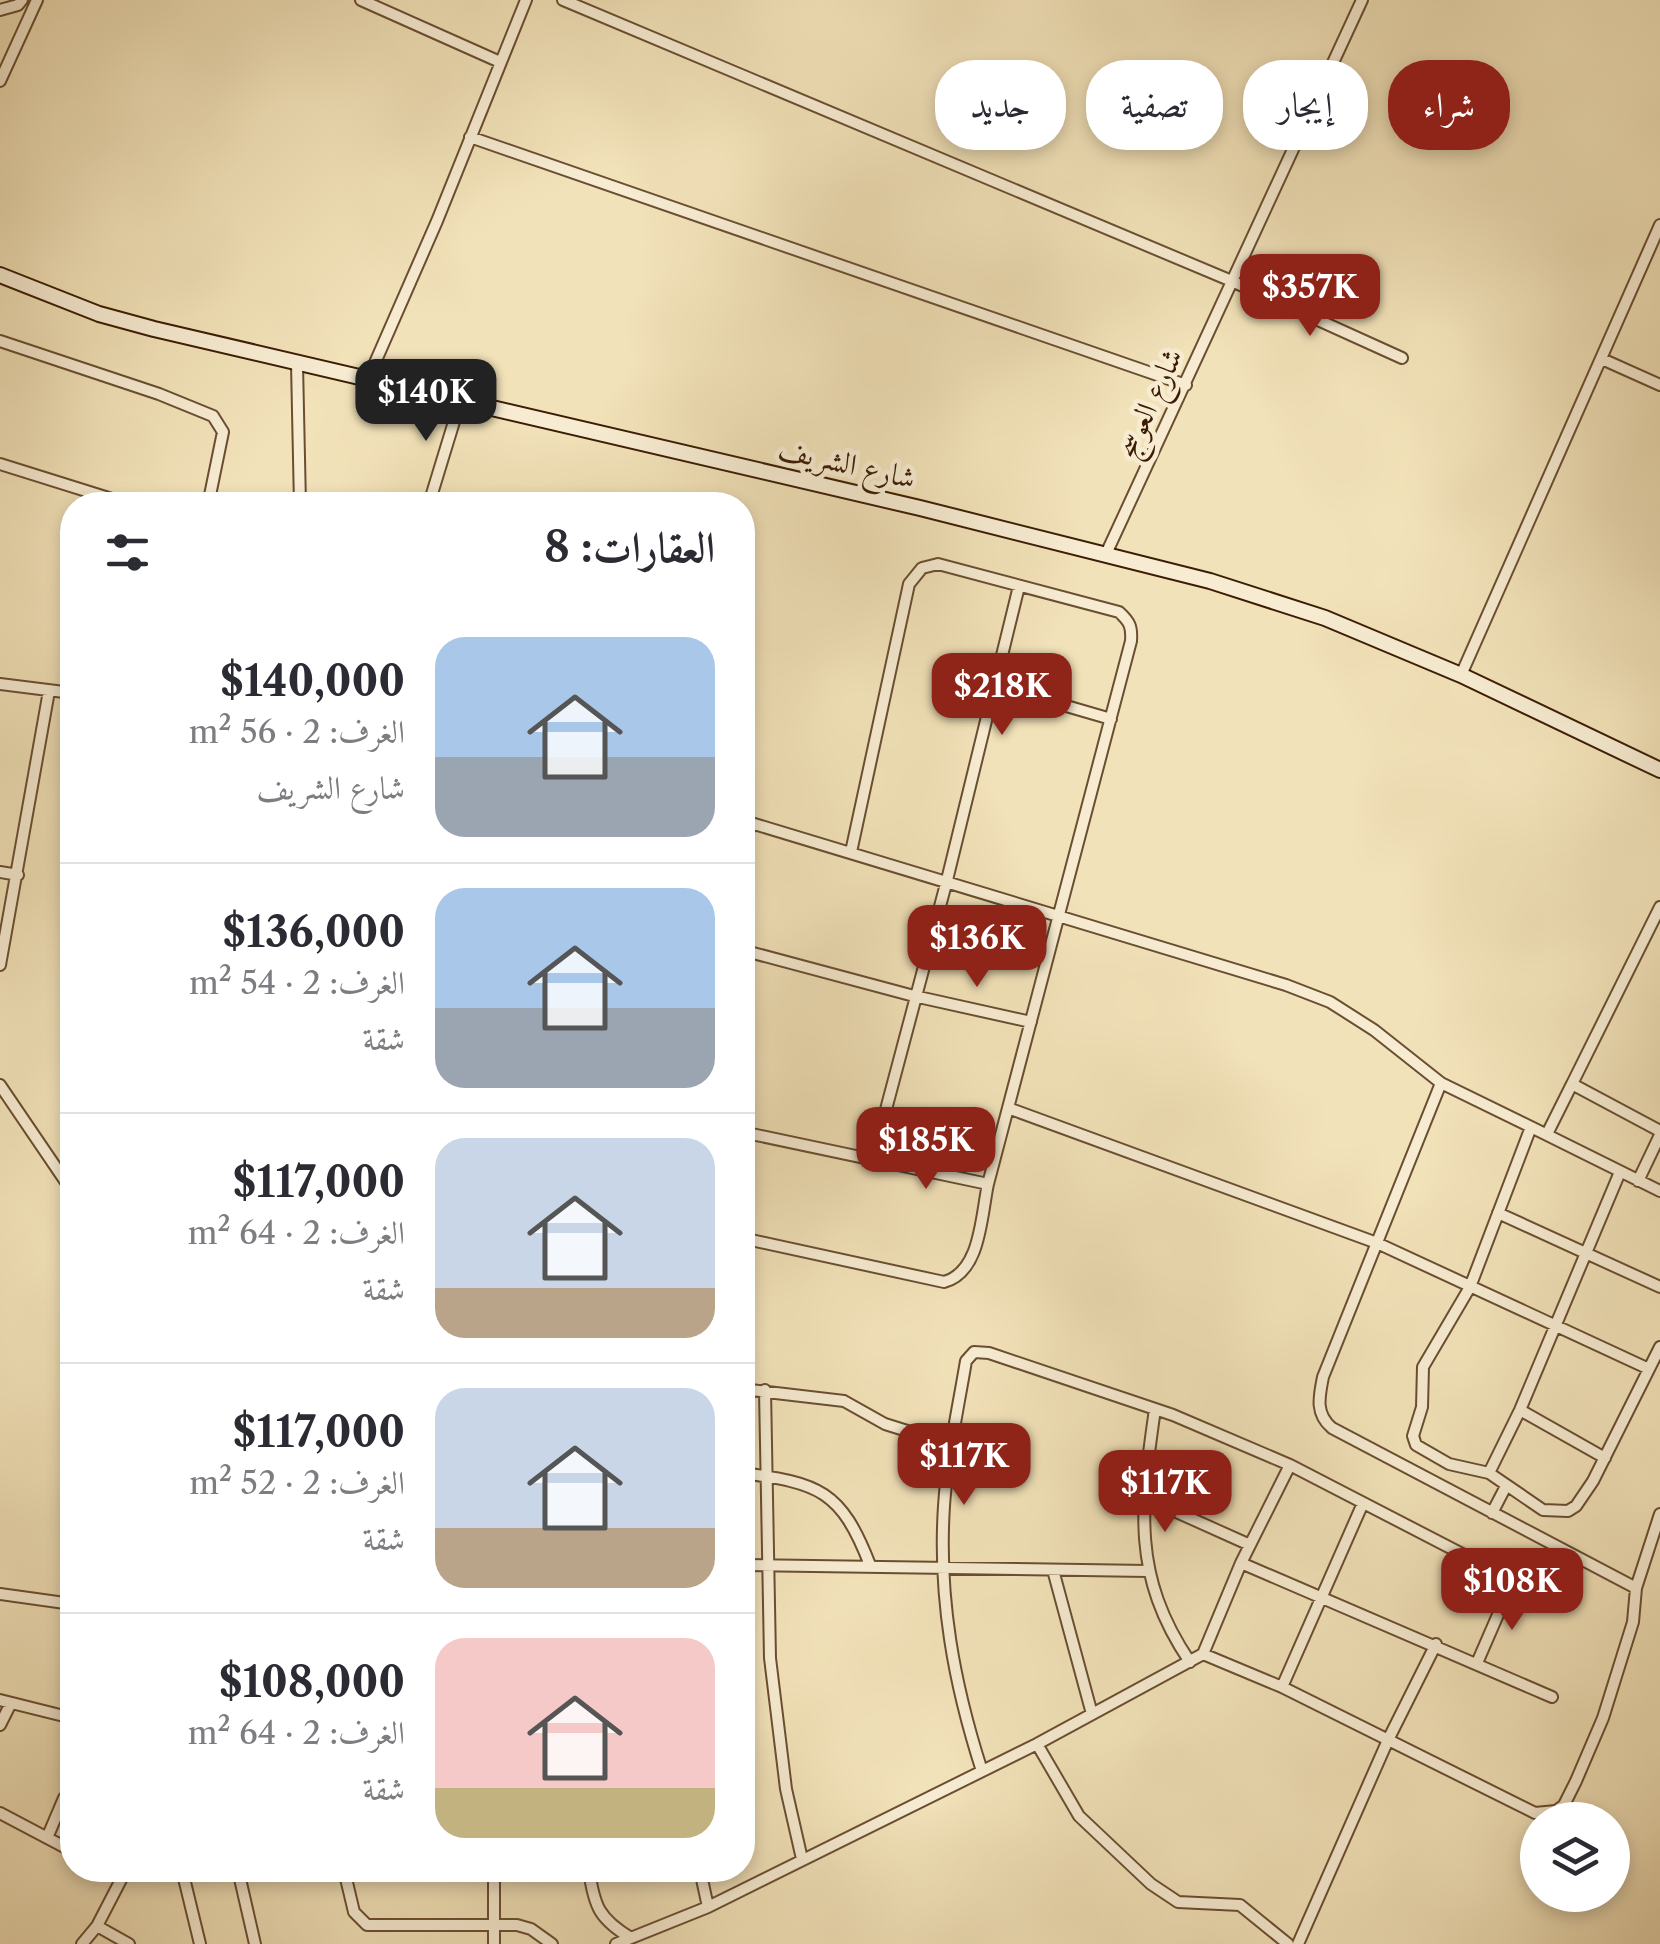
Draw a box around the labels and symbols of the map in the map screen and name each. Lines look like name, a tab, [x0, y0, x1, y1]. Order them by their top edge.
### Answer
pin: $357K	[1240, 254, 1380, 339]
street label: شارع العوسج	[1108, 342, 1197, 467]
pin: $140K	[356, 359, 496, 444]
street label: شارع الشريف	[773, 429, 919, 504]
pin: $218K	[932, 653, 1072, 738]
pin: $136K	[907, 905, 1047, 990]
pin: $185K	[856, 1107, 996, 1192]
pin: $117K	[894, 1423, 1034, 1508]
pin: $117K	[1095, 1450, 1235, 1535]
pin: $108K	[1442, 1548, 1582, 1633]

